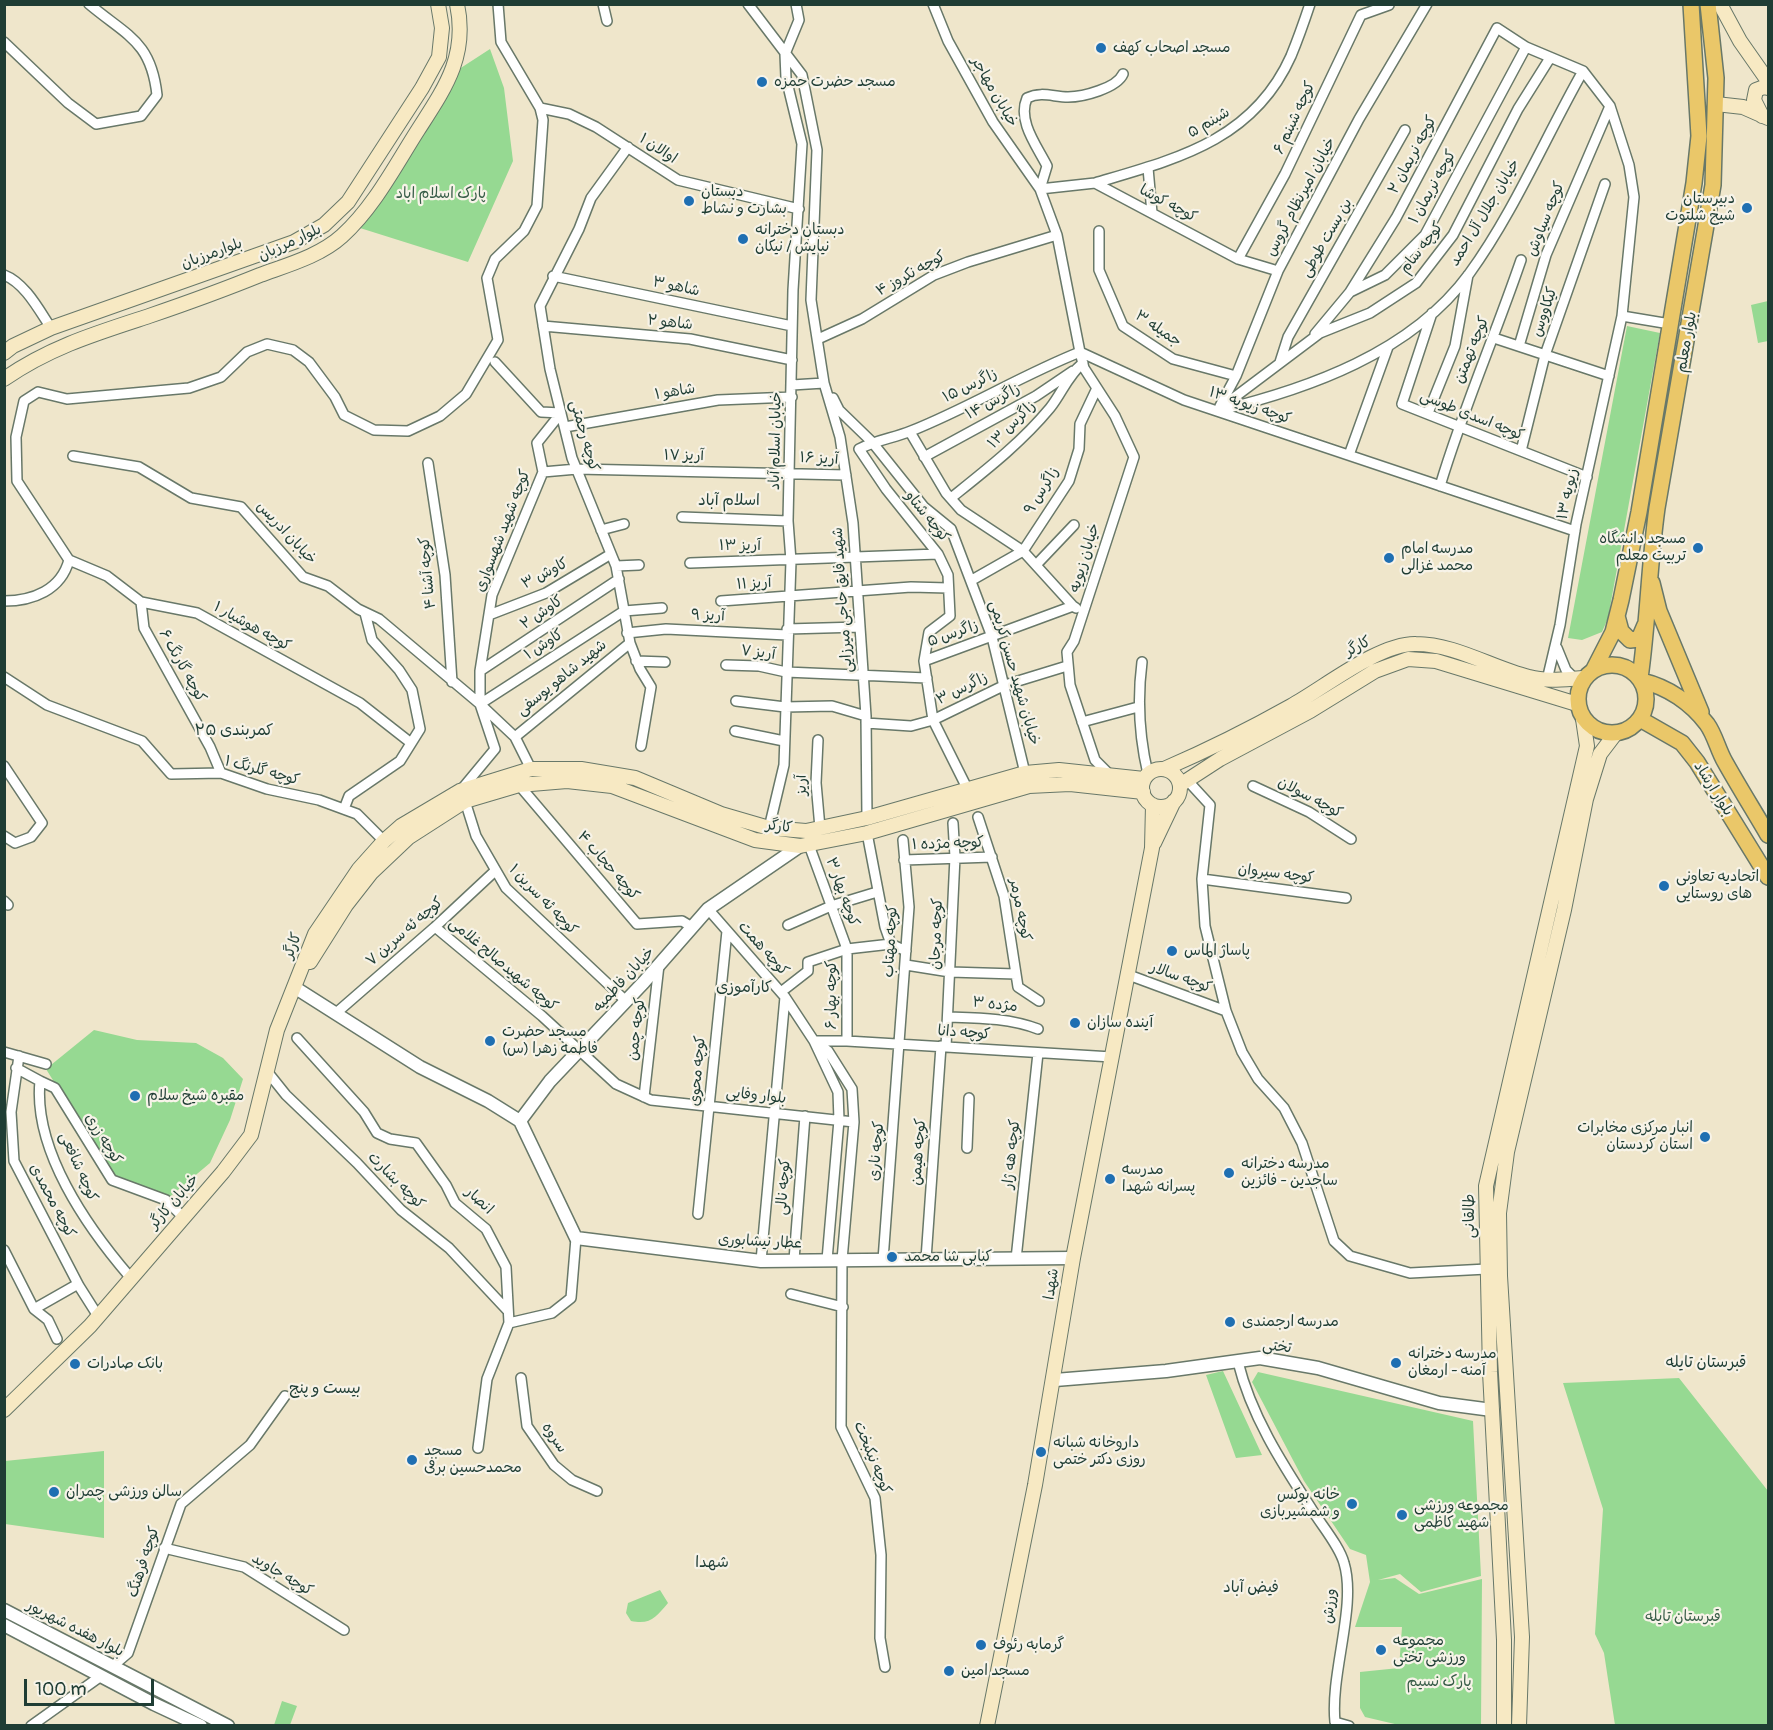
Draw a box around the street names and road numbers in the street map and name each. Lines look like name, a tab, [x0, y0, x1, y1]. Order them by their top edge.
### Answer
street label: خیابان مهاجر	[967, 54, 1021, 130]
street label: کوچه شبنم ۶	[1270, 79, 1320, 157]
street label: شبنم ۵	[1185, 104, 1233, 142]
street label: کوچه نریمان ۲	[1385, 113, 1441, 197]
street label: اوالان ۱	[636, 130, 680, 168]
street label: خیابان امیرنظام گروس	[1262, 135, 1340, 259]
street label: کوچه نریمان ۱	[1405, 147, 1461, 227]
street label: خیابان جلال آل احمد	[1446, 156, 1524, 270]
street label: کوچه سیاوش	[1523, 179, 1569, 259]
street label: کوچه کوشا	[1136, 181, 1200, 227]
street label: بن بست طوطی	[1297, 195, 1357, 281]
street label: کوچه سام	[1396, 219, 1448, 277]
street label: بلوار مرزبان	[256, 221, 324, 265]
street label: بلوارمرزبان	[179, 235, 245, 273]
street label: کوچه نکروز ۴	[873, 247, 949, 301]
street label: شاهو ۳	[651, 273, 701, 301]
street label: کیکاووس	[1528, 285, 1562, 339]
street label: جمیله ۳	[1131, 307, 1185, 351]
street label: بلوار معلم	[1673, 310, 1701, 374]
street label: شاهو ۲	[646, 312, 694, 334]
street label: کوچه تهمتن	[1450, 314, 1494, 386]
street label: زاگرس ۱۵	[940, 365, 1000, 407]
street label: شاهو ۱	[653, 380, 697, 404]
street label: زاگرس ۱۴	[963, 380, 1023, 424]
street label: کوچه زیویه ۱۳	[1206, 383, 1294, 429]
street label: کوچه اسدی طوسی	[1417, 387, 1527, 445]
street label: خیابان اسلام آباد	[766, 392, 786, 490]
street label: زاگرس ۱۳	[984, 397, 1040, 453]
street label: کوچه رحمتی	[565, 398, 603, 474]
street label: آریز ۱۷	[664, 447, 704, 465]
street label: آریز ۱۶	[799, 449, 839, 469]
street label: زاگرس ۹	[1021, 464, 1063, 518]
street label: کوچه شهید شهسواری	[471, 467, 535, 595]
street label: زیویه ۱۳	[1554, 467, 1582, 521]
street label: کوچه شتاو	[901, 488, 953, 546]
street label: خیابان ادریس	[252, 498, 320, 568]
street label: خیابان زیویه	[1066, 521, 1104, 595]
street label: شهید فایق حاجی میرزایی	[829, 527, 857, 673]
street label: کوچه آشنا ۴	[416, 536, 440, 610]
street label: آریز ۱۳	[719, 537, 761, 555]
street label: کاوش ۳	[519, 555, 571, 593]
street label: آریز ۱۱	[736, 574, 772, 594]
street label: کاوش ۲	[517, 592, 567, 634]
street label: کوچه هوشیار ۱	[210, 598, 294, 656]
street label: خیابان شهید حسن کریمی	[985, 599, 1043, 747]
street label: آریز ۹	[691, 606, 725, 626]
street label: زاگرس ۵	[925, 617, 981, 651]
street label: کوچه گارنگ ۶	[155, 626, 209, 706]
street label: کاوش ۱	[521, 626, 567, 664]
street label: کارگر	[1342, 633, 1374, 661]
street label: شهید شاهو یوسفی	[513, 636, 611, 720]
street label: آریز ۷	[740, 642, 776, 664]
street label: زاگرس ۳	[933, 669, 991, 709]
street label: کوچه گلرنگ ۱	[223, 752, 301, 790]
street label: بلوار ارشاد	[1689, 758, 1737, 820]
street label: کوچه سولان	[1275, 773, 1345, 823]
street label: آریز	[793, 774, 811, 796]
street label: کارگر	[765, 816, 793, 838]
street label: کوچه حجاب ۴	[573, 828, 643, 904]
street label: کوچه مژده ۱	[912, 834, 984, 854]
street label: کوچه بهار ۳	[821, 855, 863, 929]
street label: کوچه سیروان	[1237, 860, 1315, 888]
street label: کوچه ئه سرین ۱	[505, 861, 581, 939]
street label: کوچه مرمر	[1005, 877, 1035, 943]
street label: کوچه ئه سرین ۷	[363, 894, 447, 970]
street label: کوچه مرجان	[927, 898, 947, 970]
street label: کوچه مهتاب	[880, 904, 902, 978]
street label: کوچه شهیدصالح غلامی	[445, 914, 561, 1016]
street label: کوچه همت	[734, 918, 792, 980]
street label: کارگر	[280, 930, 306, 962]
street label: خیابان فاطمیه	[589, 944, 659, 1016]
street label: کوچه سالار	[1148, 959, 1214, 997]
street label: کوچه بهار ۶	[823, 961, 841, 1029]
street label: مژده ۳	[972, 994, 1018, 1016]
street label: کوچه چمن	[624, 996, 650, 1062]
street label: کوچه دانا	[937, 1022, 991, 1044]
street label: کوچه محوی	[686, 1035, 710, 1107]
street label: بلوار وفایی	[725, 1084, 787, 1108]
street label: کوچه زری	[80, 1110, 126, 1168]
street label: کوچه هیمن	[908, 1118, 930, 1186]
street label: کوچه هه ژار	[999, 1118, 1025, 1190]
street label: کوچه ناری	[865, 1120, 889, 1182]
street label: کوچه شافعی	[55, 1129, 101, 1205]
street label: کوچه بشارت	[364, 1149, 428, 1213]
street label: کوچه نالی	[773, 1158, 795, 1216]
street label: کوچه محمدی	[25, 1161, 79, 1241]
street label: خیابان کارگر	[145, 1171, 203, 1233]
street label: انصار	[461, 1183, 497, 1219]
street label: طالقانی	[1461, 1194, 1479, 1238]
street label: عطار نیشابوری	[717, 1231, 803, 1253]
street label: شهدا	[1041, 1267, 1063, 1301]
street label: تختی	[1261, 1336, 1293, 1358]
street label: سروه	[537, 1419, 571, 1457]
street label: کوچه نیکبخت	[849, 1419, 895, 1497]
street label: کوچه فرهنگ	[124, 1524, 164, 1600]
street label: کوچه جاوید	[248, 1550, 316, 1600]
street label: ورزش	[1319, 1588, 1341, 1624]
street label: بلوار هفده شهریور	[23, 1597, 127, 1661]

